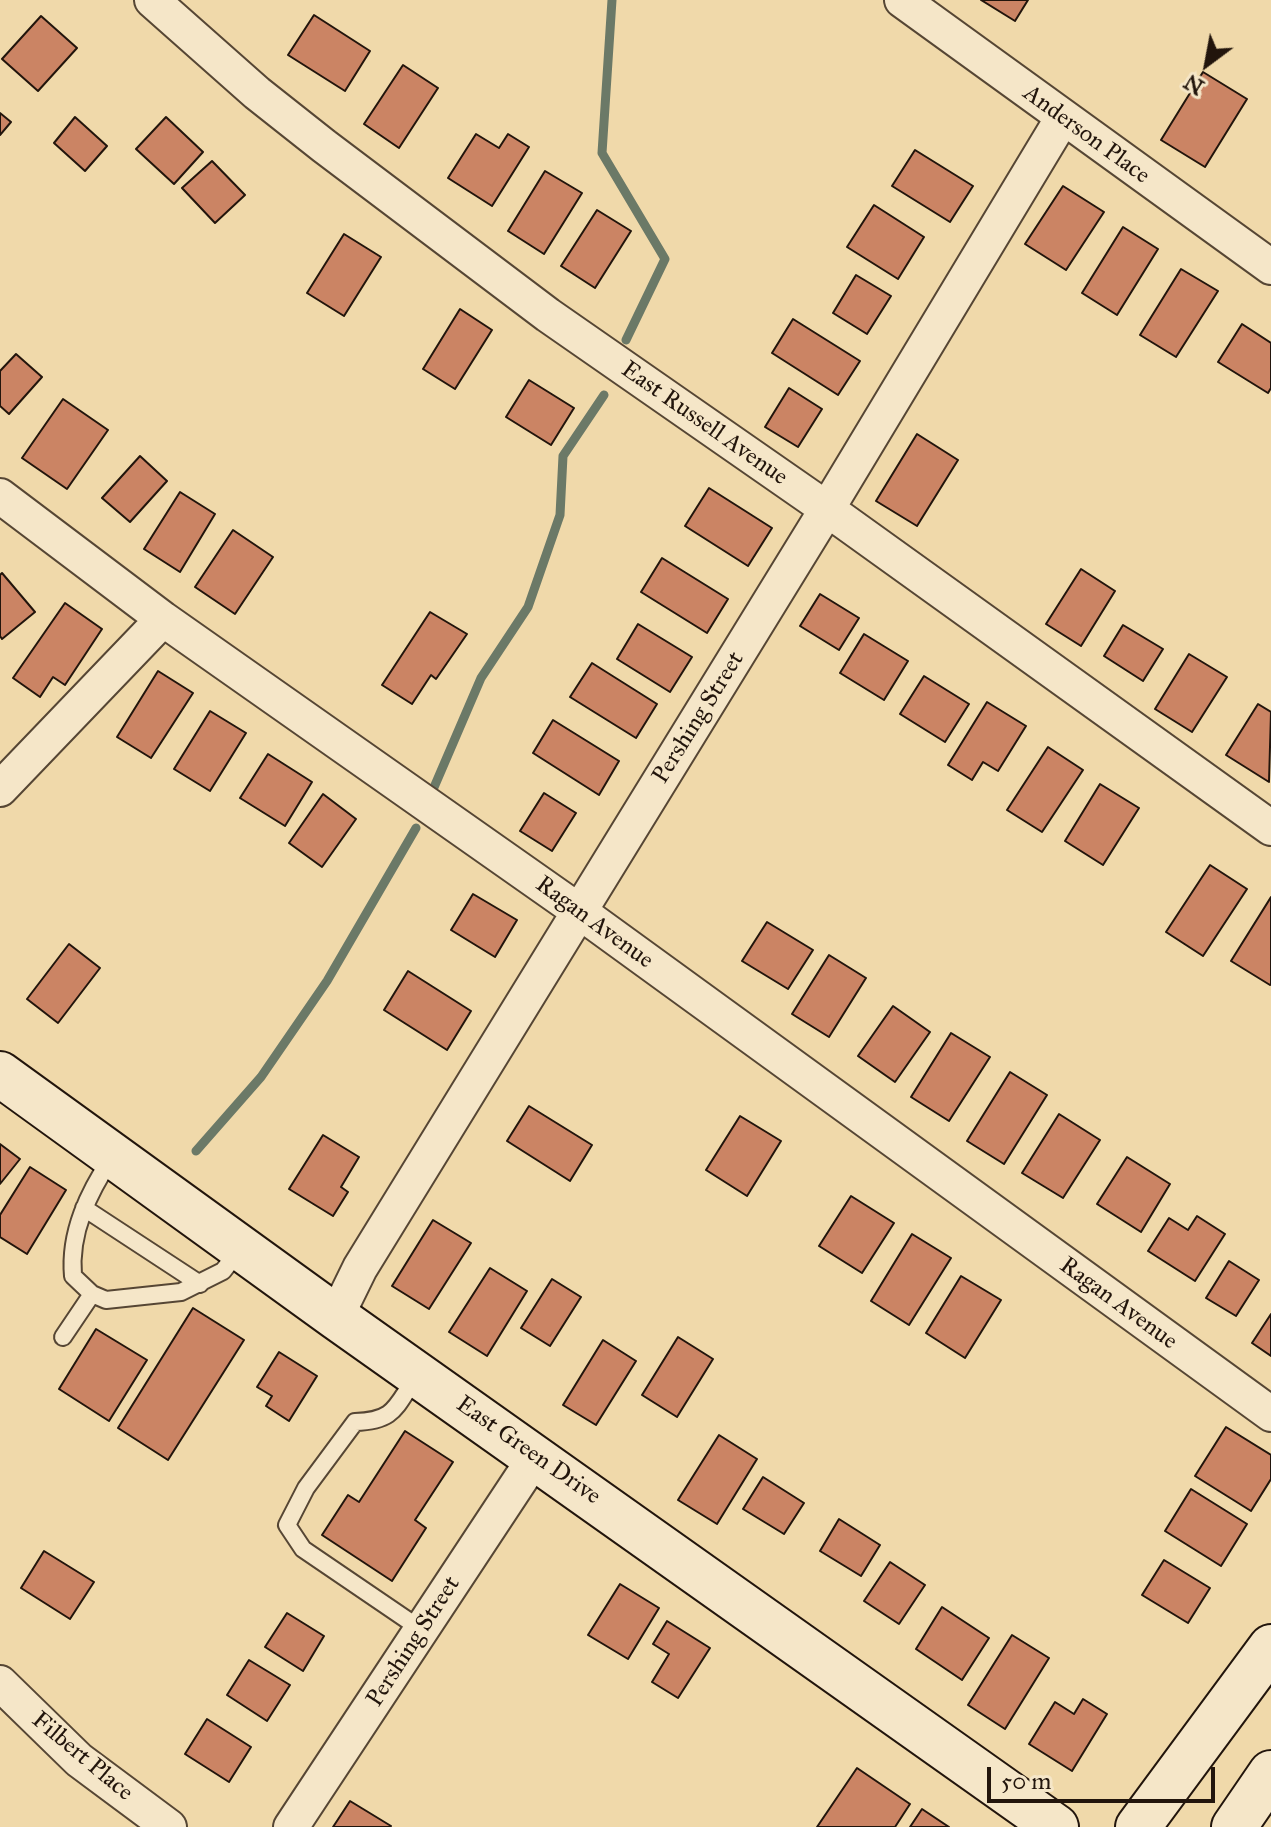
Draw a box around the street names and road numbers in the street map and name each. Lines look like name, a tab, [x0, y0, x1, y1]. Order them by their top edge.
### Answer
street label: Anderson Place	[1017, 79, 1155, 191]
street label: East Russell Avenue	[615, 356, 793, 492]
street label: Pershing Street	[647, 647, 751, 789]
street label: Ragan Avenue	[529, 871, 659, 975]
street label: Ragan Avenue	[1053, 1252, 1183, 1356]
street label: East Green Drive	[450, 1391, 606, 1511]
street label: Pershing Street	[361, 1571, 467, 1713]
street label: Filbert Place	[25, 1706, 139, 1808]

